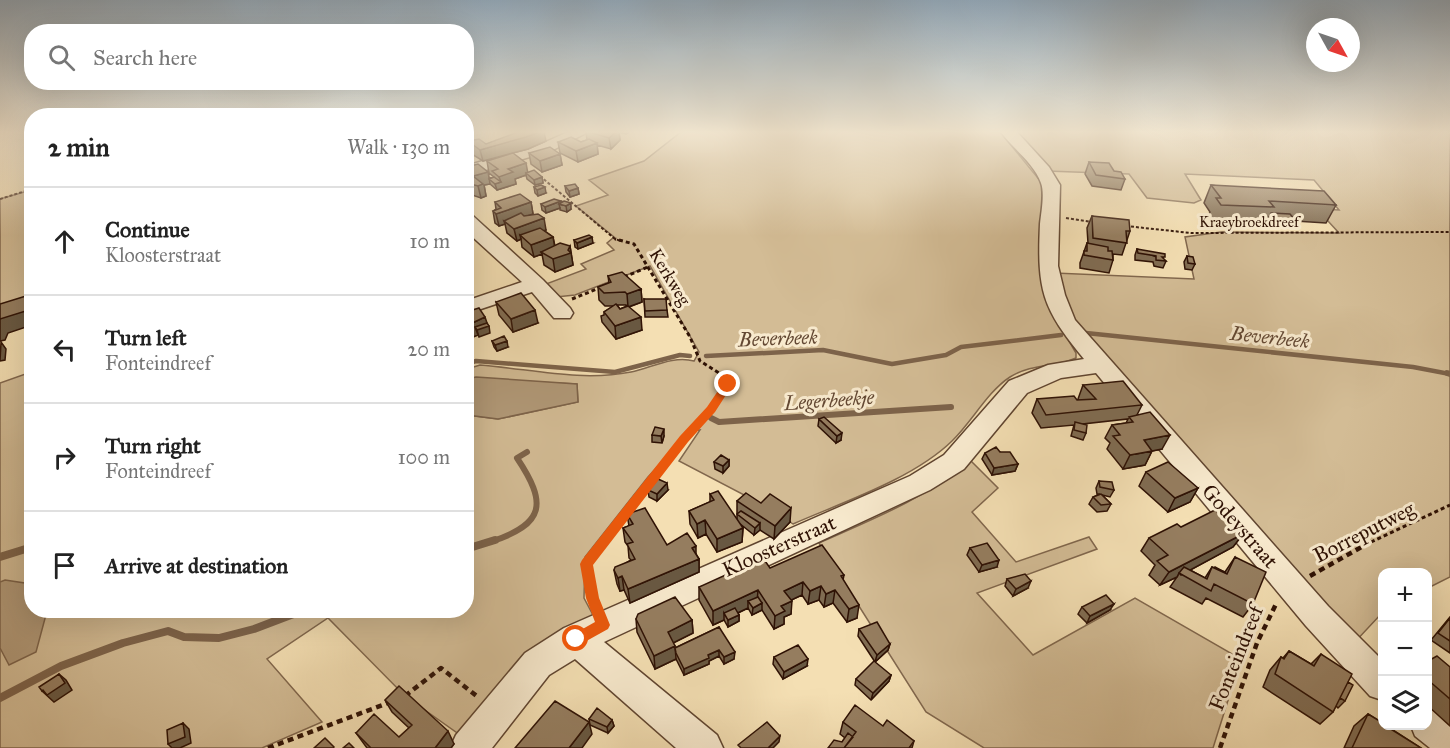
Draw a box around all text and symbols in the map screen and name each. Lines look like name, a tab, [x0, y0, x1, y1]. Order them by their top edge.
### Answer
north arrow	[1306, 18, 1360, 72]
search box	[24, 24, 474, 90]
icon: search	[45, 41, 78, 74]
text: Search here	[93, 44, 197, 71]
text: 2 min	[48, 131, 109, 163]
text: Walk · 130 m	[347, 135, 450, 159]
street label: Kraeybroekdreef	[1199, 213, 1302, 231]
text: Continue	[105, 216, 190, 243]
icon: ahead	[48, 225, 81, 258]
text: 10 m	[409, 229, 450, 253]
text: Kloosterstraat	[105, 243, 221, 267]
street label: Kerkweg	[644, 245, 696, 311]
water label: Beverbeek	[1228, 321, 1311, 353]
text: Turn left	[105, 324, 187, 351]
water label: Beverbeek	[737, 325, 818, 351]
icon: left	[48, 333, 81, 366]
text: 20 m	[407, 337, 450, 361]
text: Fonteindreef	[105, 351, 211, 375]
route end	[714, 370, 740, 396]
water label: Legerbeekje	[782, 385, 875, 415]
text: Turn right	[105, 432, 201, 459]
icon: right	[48, 441, 81, 474]
text: 100 m	[398, 445, 450, 469]
text: Fonteindreef	[105, 459, 211, 483]
street label: Godeystraat	[1196, 479, 1284, 574]
street label: Borreputweg	[1309, 495, 1419, 569]
street label: Kloosterstraat	[718, 509, 840, 583]
icon: arrive	[48, 549, 81, 582]
text: Arrive at destination	[105, 552, 288, 579]
map controls	[1378, 568, 1432, 730]
button: +	[1378, 568, 1432, 622]
street label: Fonteindreef	[1203, 599, 1270, 715]
button: −	[1378, 622, 1432, 676]
route start	[562, 625, 588, 651]
button: layers	[1378, 676, 1432, 730]

